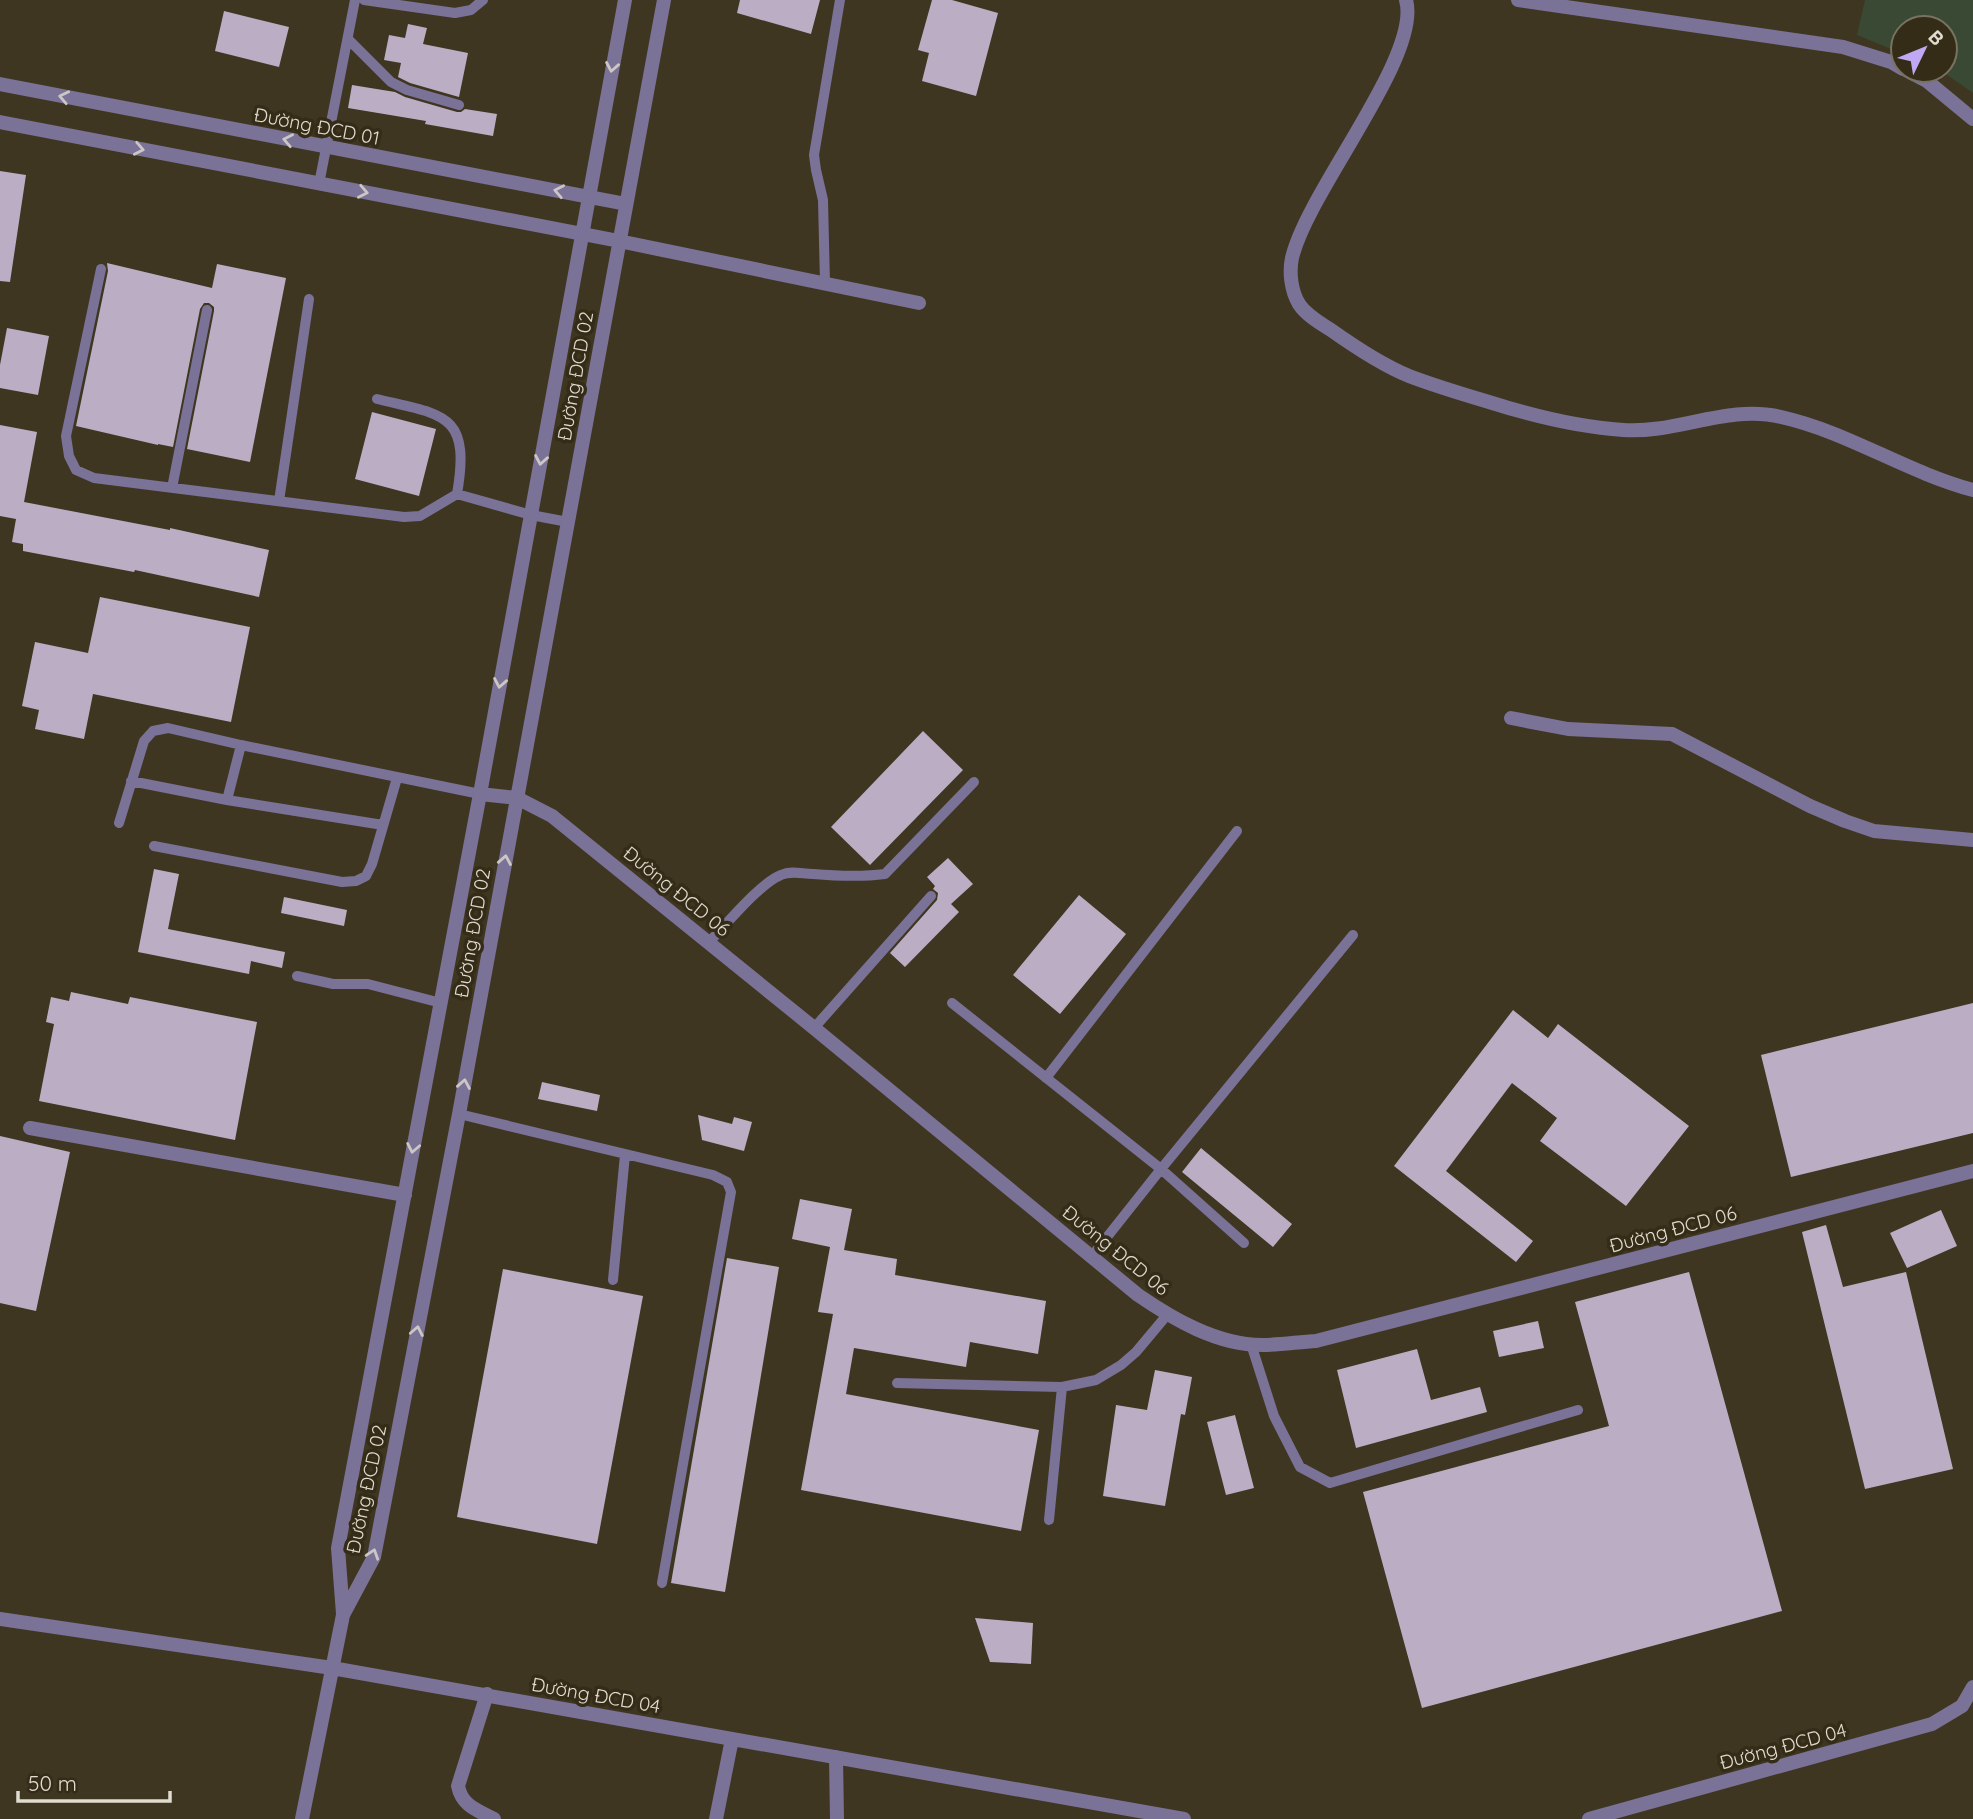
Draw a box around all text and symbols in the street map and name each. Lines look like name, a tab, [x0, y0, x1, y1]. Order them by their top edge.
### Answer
north arrow	[1889, 14, 1959, 84]
text: B	[1923, 25, 1949, 50]
one-way arrow	[606, 61, 621, 73]
one-way arrow	[58, 91, 70, 106]
street label: Đường ĐCD 01	[252, 102, 382, 150]
one-way arrow	[282, 133, 294, 148]
one-way arrow	[133, 141, 145, 156]
one-way arrow	[357, 184, 369, 199]
one-way arrow	[554, 184, 565, 199]
street label: Đường ĐCD 02	[552, 310, 598, 442]
one-way arrow	[534, 454, 549, 466]
one-way arrow	[493, 678, 508, 689]
street label: Đường ĐCD 06	[619, 841, 735, 941]
one-way arrow	[497, 854, 512, 866]
street label: Đường ĐCD 02	[449, 867, 495, 999]
one-way arrow	[456, 1078, 471, 1090]
one-way arrow	[407, 1142, 422, 1154]
street label: Đường ĐCD 06	[1058, 1200, 1174, 1300]
street label: Đường ĐCD 06	[1607, 1201, 1739, 1257]
one-way arrow	[409, 1325, 424, 1337]
street label: Đường ĐCD 02	[341, 1423, 391, 1555]
one-way arrow	[365, 1549, 379, 1561]
street label: Đường ĐCD 04	[530, 1672, 662, 1718]
street label: Đường ĐCD 04	[1717, 1718, 1849, 1774]
scale bar	[18, 1759, 170, 1803]
text: 50 m	[28, 1770, 77, 1796]

